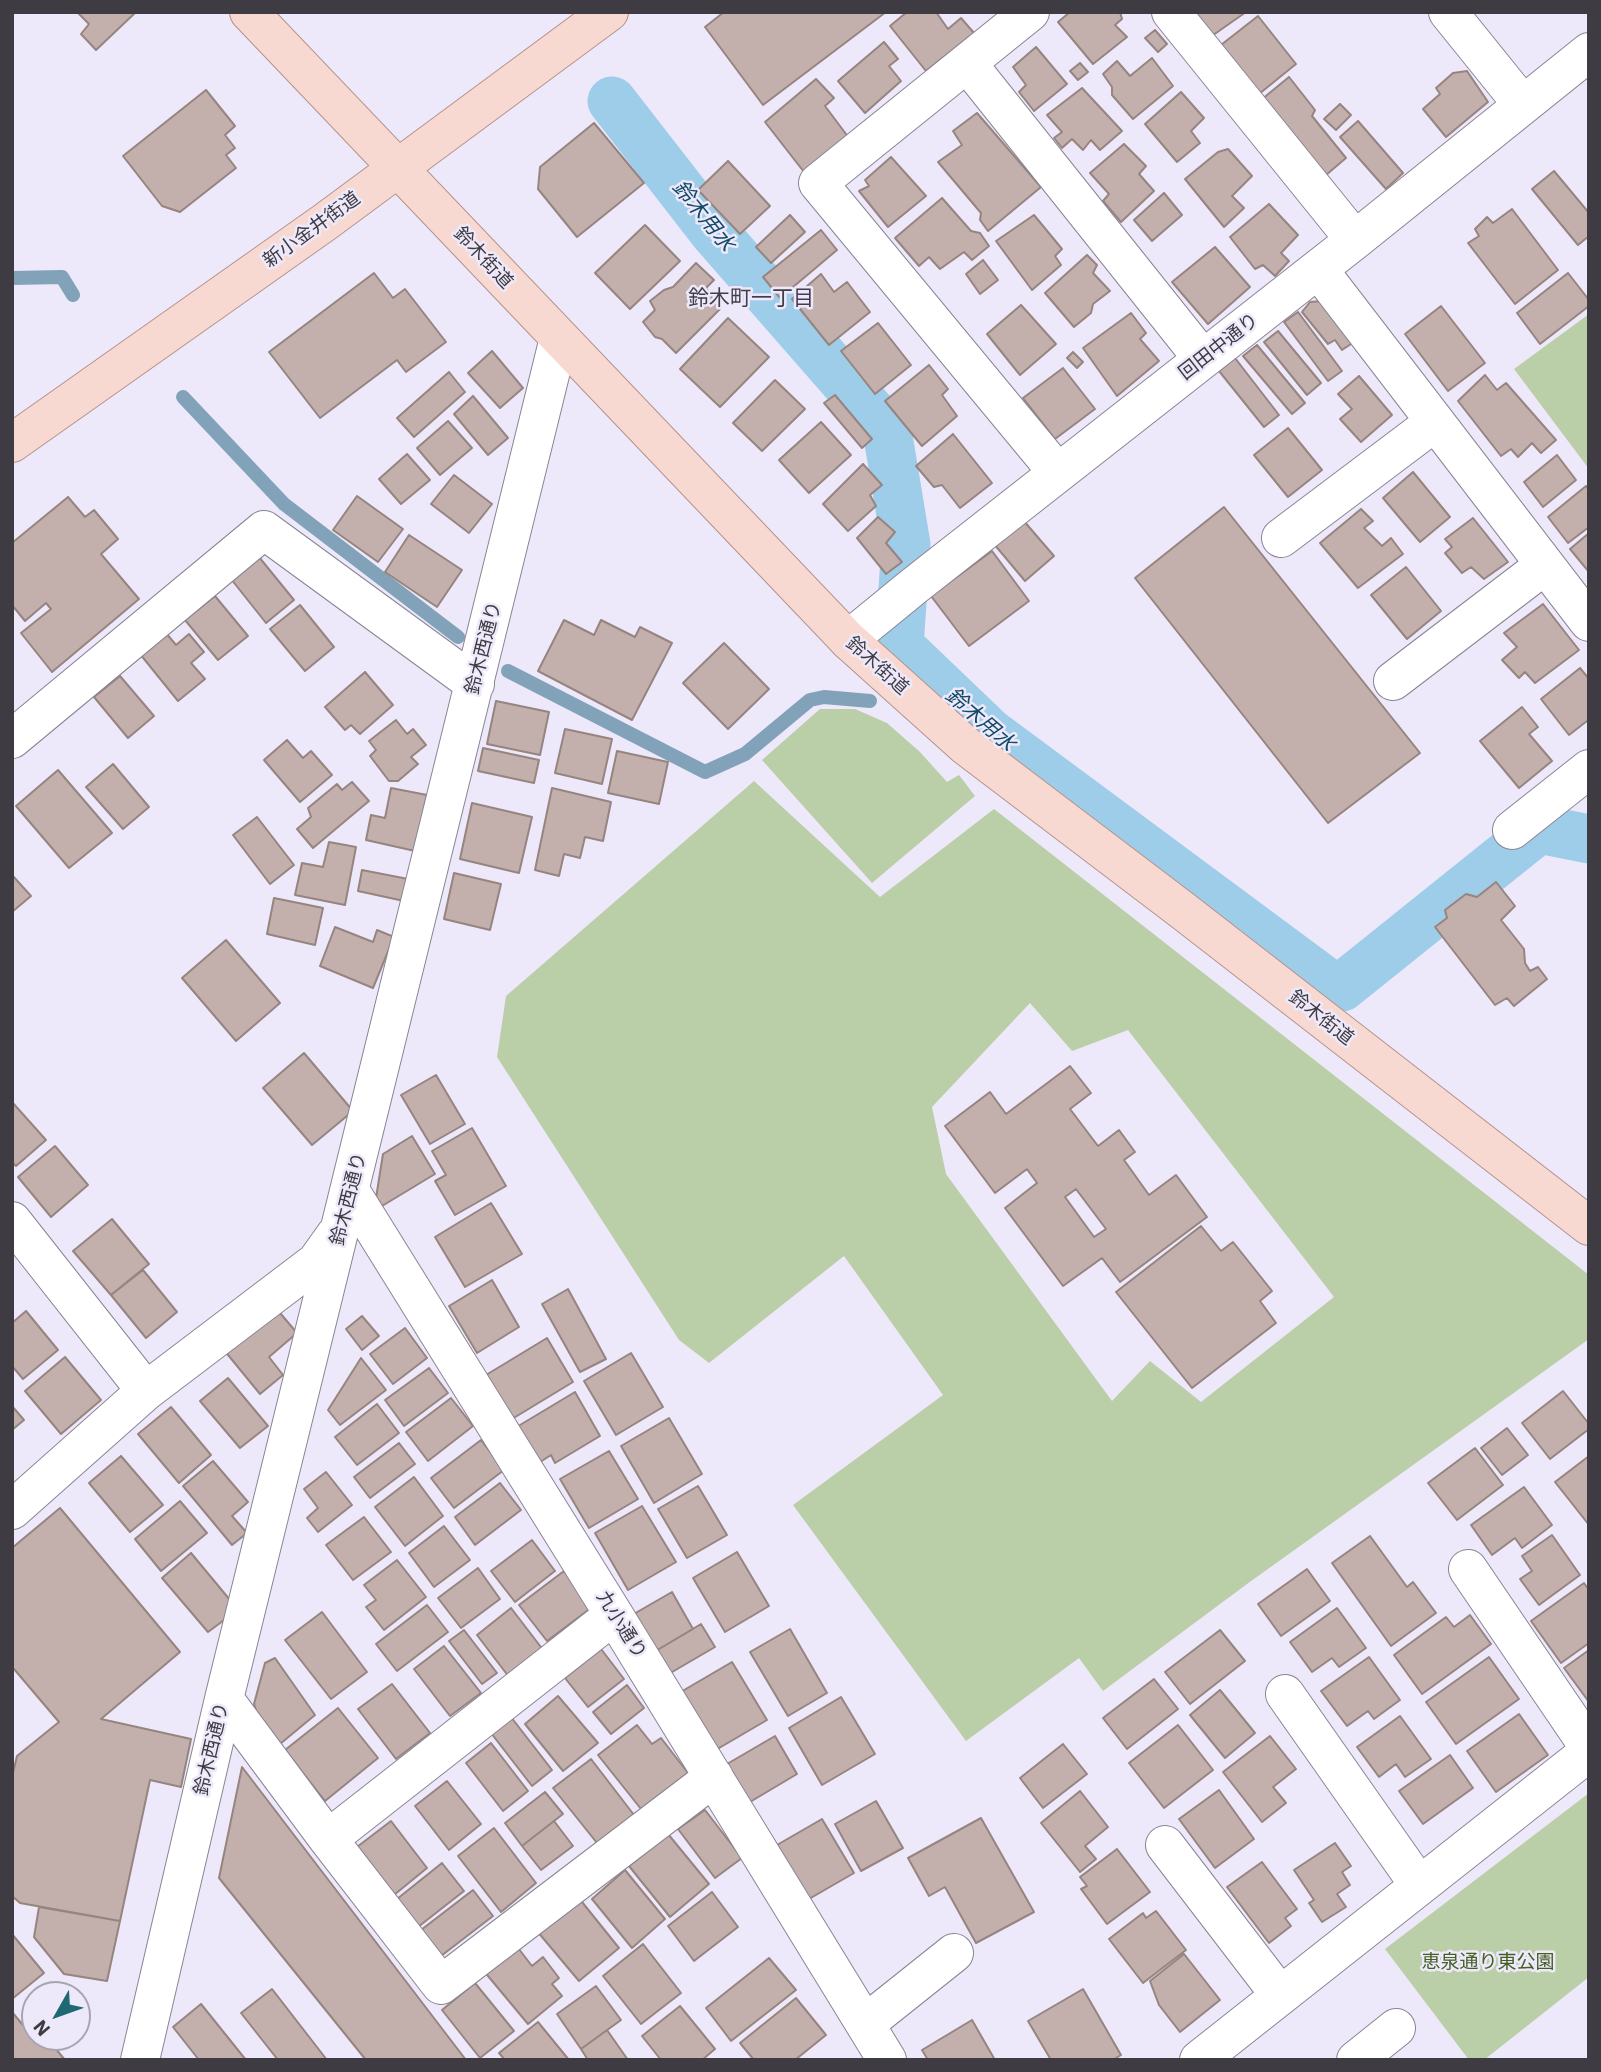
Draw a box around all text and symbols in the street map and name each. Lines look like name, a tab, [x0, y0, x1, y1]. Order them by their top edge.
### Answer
water label: 鈴木用水	[667, 175, 739, 257]
street label: 新小金井街道	[259, 187, 365, 273]
street label: 鈴木街道	[449, 222, 517, 294]
district label: 鈴木町一丁目	[688, 286, 814, 312]
street label: 回田中通り	[1175, 309, 1263, 385]
street label: 鈴木西通り	[461, 599, 507, 697]
street label: 鈴木街道	[841, 632, 913, 700]
water label: 鈴木用水	[940, 683, 1020, 757]
street label: 鈴木街道	[1284, 986, 1358, 1050]
street label: 鈴木西通り	[326, 1150, 372, 1248]
street label: 九小通り	[591, 1587, 651, 1663]
street label: 鈴木西通り	[190, 1700, 234, 1798]
park label: 恵泉通り東公園	[1422, 1952, 1554, 1974]
north arrow	[21, 1981, 91, 2051]
text: N	[28, 2015, 55, 2041]

